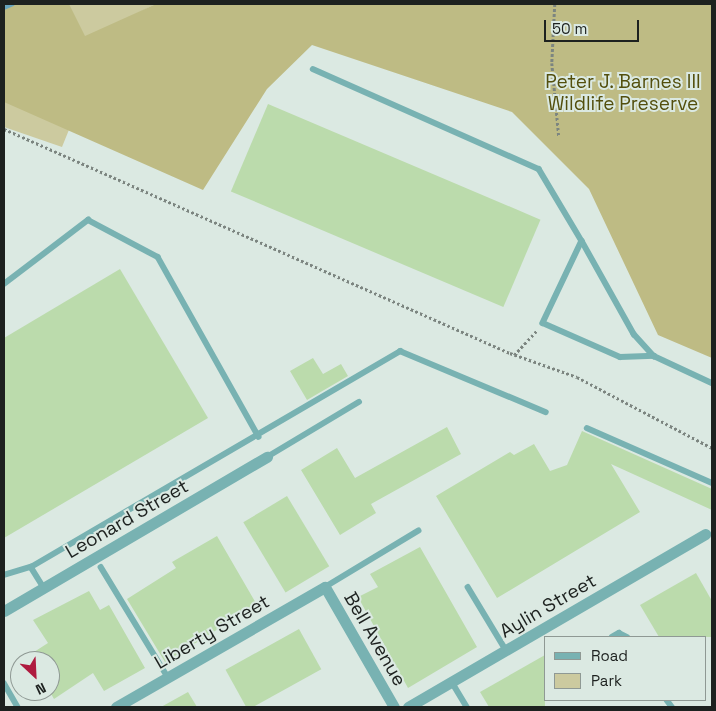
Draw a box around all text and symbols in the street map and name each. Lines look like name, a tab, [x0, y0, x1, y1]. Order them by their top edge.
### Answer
scale bar	[546, 10, 641, 42]
text: 50 m	[552, 19, 587, 38]
park label: Peter J. Barnes III Wildlife Preserve	[545, 71, 701, 115]
street label: Leonard Street	[62, 475, 192, 563]
street label: Aylin Street	[496, 569, 600, 643]
street label: Bell Avenue	[339, 588, 411, 690]
street label: Liberty Street	[150, 590, 274, 674]
legend	[544, 636, 706, 701]
text: Road	[591, 646, 628, 665]
north arrow	[10, 651, 60, 701]
text: Park	[591, 671, 622, 690]
text: N	[33, 679, 49, 699]

